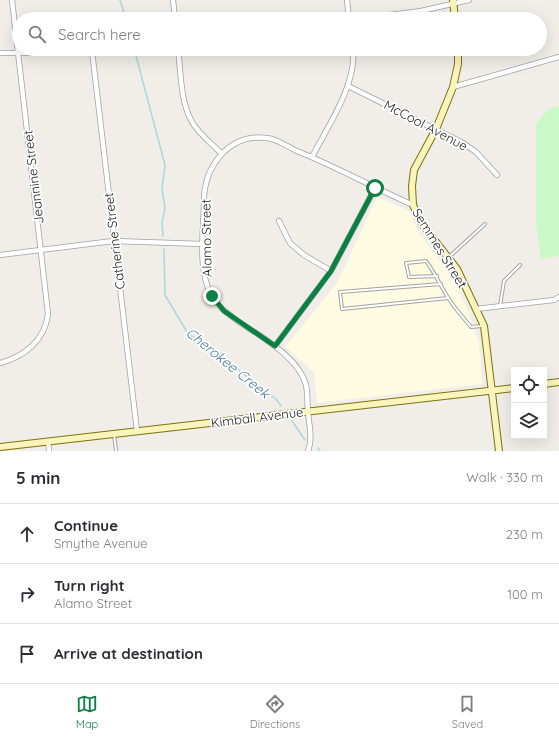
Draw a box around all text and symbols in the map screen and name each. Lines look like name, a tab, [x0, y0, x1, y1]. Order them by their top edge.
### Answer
search box	[12, 12, 547, 56]
icon: search	[26, 23, 48, 45]
text: Search here	[58, 25, 141, 44]
street label: McCool Avenue	[381, 96, 471, 154]
street label: Jeannine Street	[19, 129, 47, 225]
route start	[366, 179, 384, 197]
street label: Catherine Street	[100, 192, 128, 290]
street label: Alamo Street	[197, 199, 215, 277]
street label: Semmes Street	[409, 205, 471, 291]
route end	[203, 287, 221, 305]
water label: Cherokee Creek	[182, 324, 275, 403]
map controls	[511, 367, 547, 439]
button: locate	[511, 367, 547, 403]
street label: Kimball Avenue	[210, 403, 304, 431]
button: layers	[511, 403, 547, 439]
text: 5 min	[16, 467, 60, 488]
text: Walk · 330 m	[466, 469, 543, 485]
text: Continue	[54, 516, 118, 535]
icon: ahead	[16, 523, 38, 545]
text: 230 m	[506, 526, 543, 542]
text: Smythe Avenue	[54, 535, 148, 551]
text: Turn right	[54, 576, 125, 595]
icon: right	[16, 583, 38, 605]
text: 100 m	[507, 586, 543, 602]
text: Alamo Street	[54, 595, 132, 611]
icon: arrive	[16, 643, 38, 665]
text: Arrive at destination	[54, 644, 203, 663]
tab: Map	[76, 693, 98, 731]
tab: Directions	[250, 693, 300, 731]
tab: Saved	[452, 693, 483, 731]

